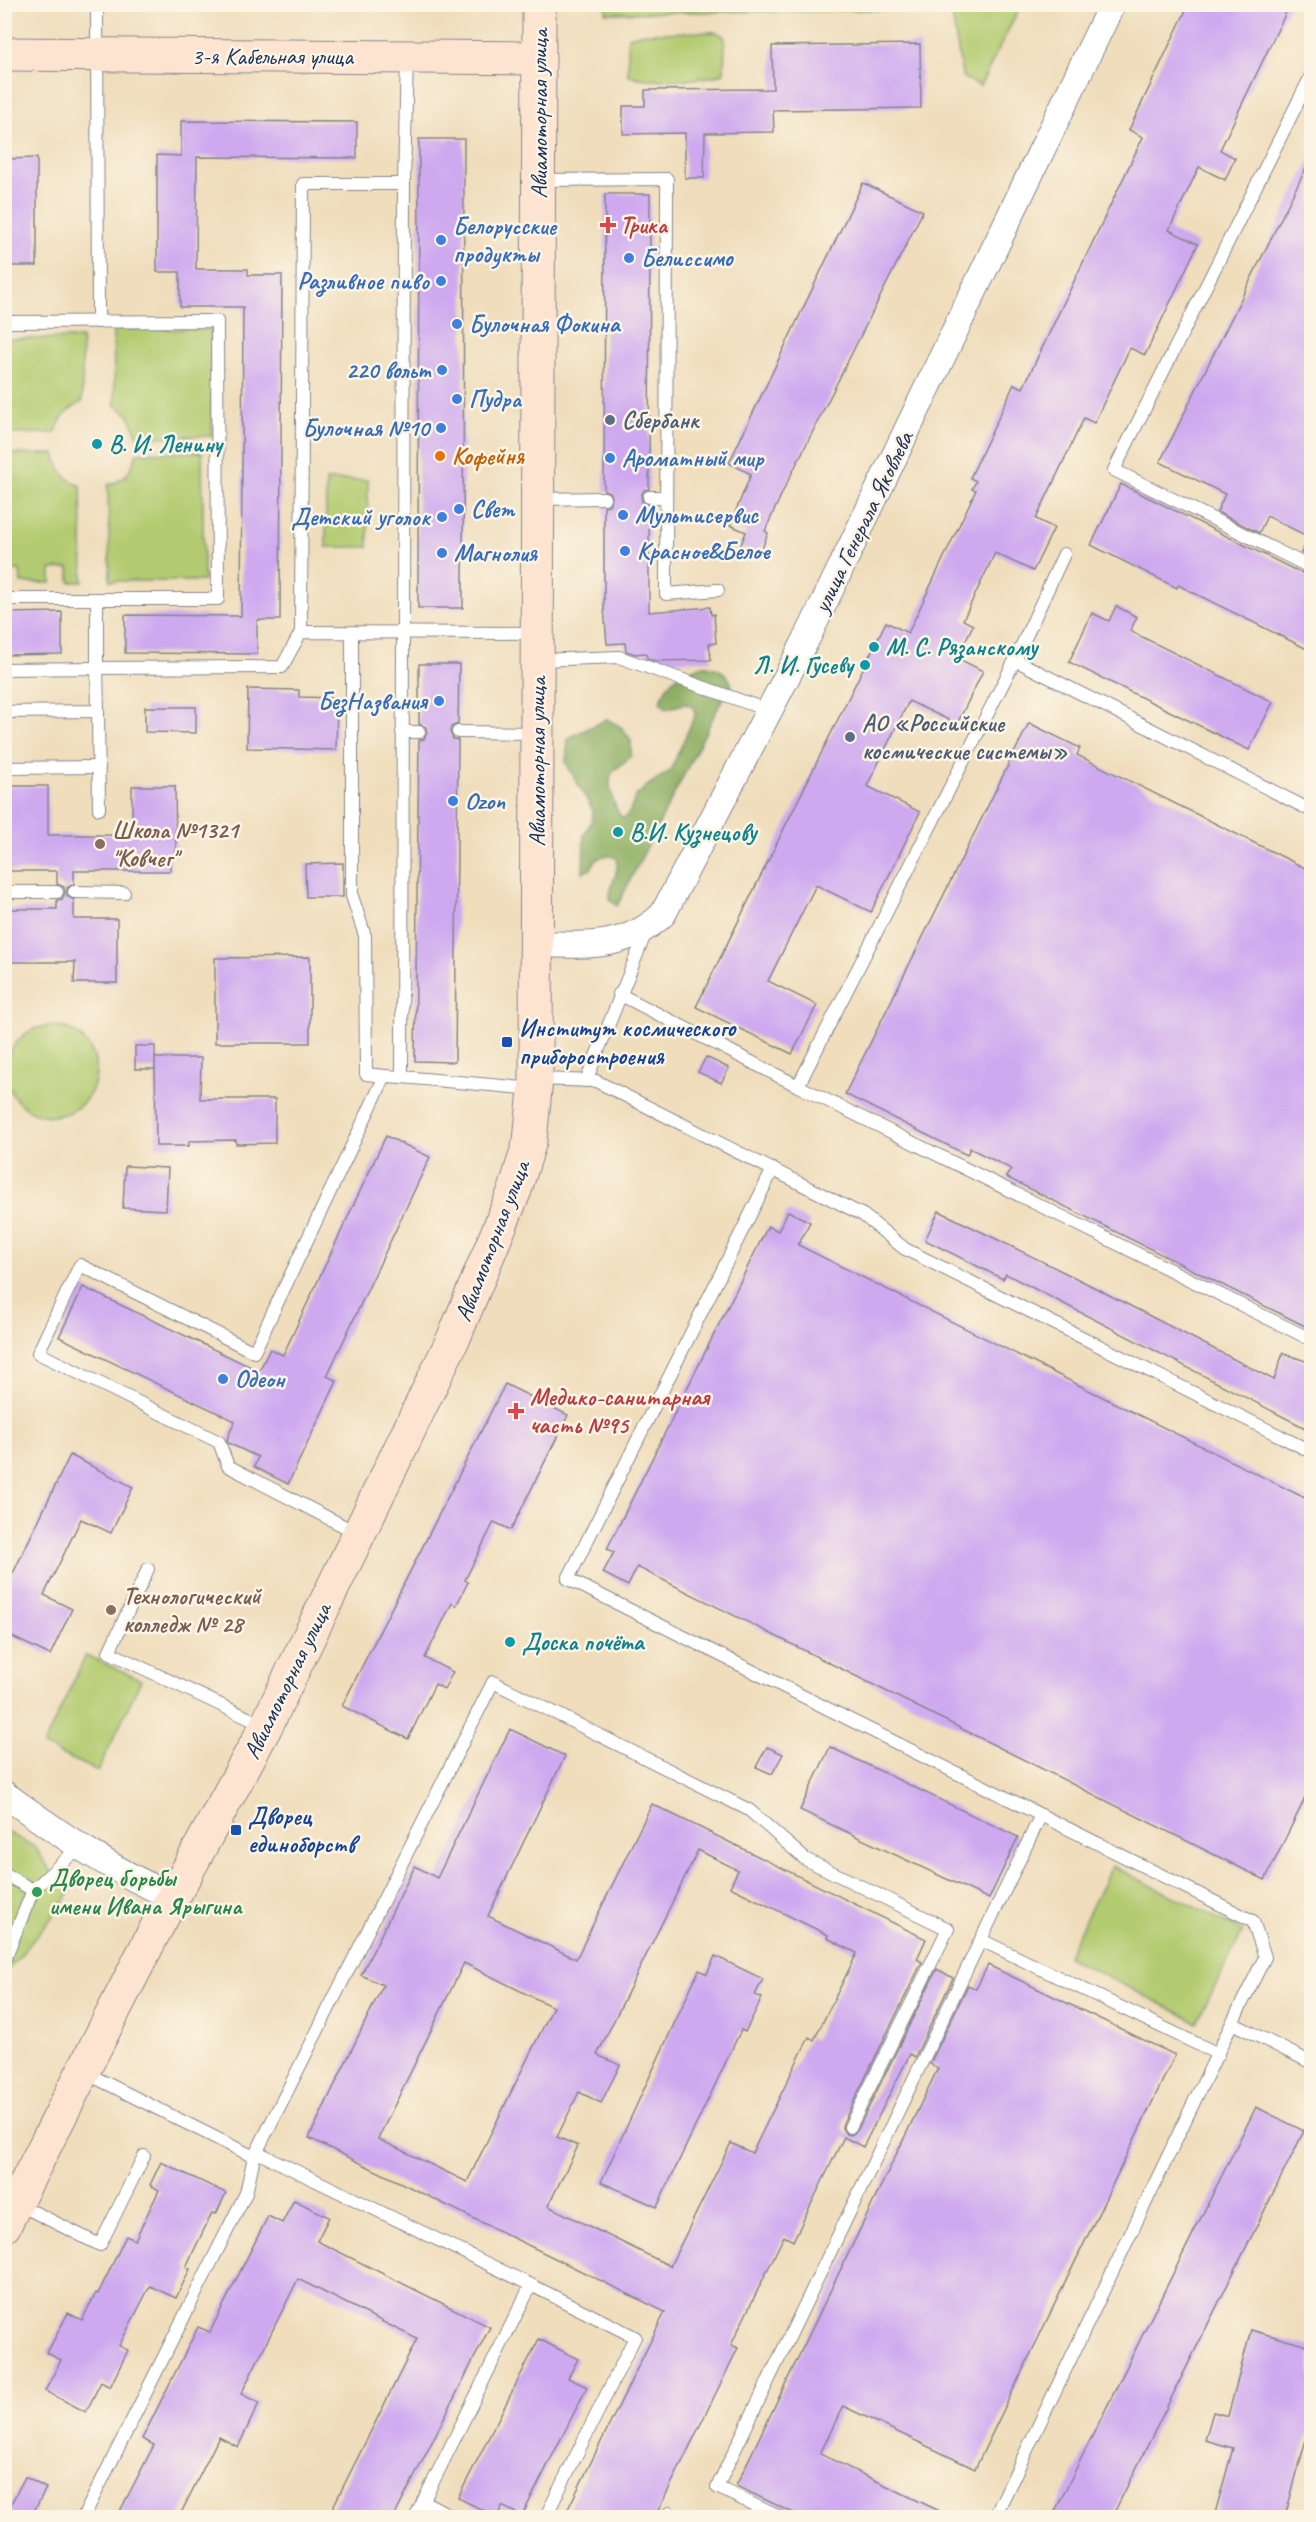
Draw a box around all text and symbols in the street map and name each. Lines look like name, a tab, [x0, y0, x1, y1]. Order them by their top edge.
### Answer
street label: Авиамоторная улица	[524, 27, 554, 199]
street label: 3-я Кабельная улица	[191, 41, 354, 71]
place label: Трика	[620, 210, 668, 240]
place label: Белорусские продукты	[453, 211, 558, 269]
marker: Трика	[601, 218, 615, 232]
marker: Белорусские продукты	[434, 233, 448, 247]
place label: Белиссимо	[641, 243, 735, 273]
marker: Белиссимо	[622, 251, 636, 265]
place label: Разливное пиво	[297, 266, 430, 297]
marker: Разливное пиво	[434, 274, 448, 288]
place label: Булочная Фокина	[469, 309, 622, 339]
marker: Булочная Фокина	[450, 317, 464, 331]
place label: 220 вольт	[346, 355, 432, 385]
marker: 220 вольт	[435, 363, 449, 377]
place label: Пудра	[469, 384, 523, 414]
marker: Пудра	[450, 392, 464, 406]
place label: Сбербанк	[622, 405, 701, 435]
place label: Булочная №10	[302, 413, 431, 443]
marker: Сбербанк	[603, 413, 617, 427]
marker: Булочная №10	[434, 421, 448, 435]
street label: улица Генерала Яковлева	[805, 425, 921, 619]
place label: В. И. Ленину	[109, 429, 225, 459]
marker: В. И. Ленину	[90, 437, 104, 451]
place label: Кофейня	[452, 441, 525, 471]
place label: Ароматный мир	[622, 443, 766, 473]
marker: Кофейня	[433, 449, 447, 463]
marker: Ароматный мир	[603, 451, 617, 465]
place label: Свет	[471, 494, 516, 524]
place label: Мультисервис	[635, 500, 759, 530]
place label: Детский уголок	[291, 502, 432, 532]
marker: Свет	[452, 502, 466, 516]
marker: Мультисервис	[616, 508, 630, 522]
marker: Детский уголок	[435, 510, 449, 524]
place label: Красное&Белое	[637, 536, 772, 566]
place label: Магнолия	[454, 538, 538, 568]
marker: Красное&Белое	[618, 544, 632, 558]
marker: Магнолия	[435, 546, 449, 560]
place label: М. С. Рязанскому	[886, 632, 1040, 663]
marker: М. С. Рязанскому	[867, 640, 881, 654]
place label: Л. И. Гусеву	[753, 650, 856, 680]
marker: Л. И. Гусеву	[858, 658, 872, 672]
street label: Авиамоторная улица	[522, 675, 552, 847]
place label: БезНазвания	[318, 686, 428, 717]
marker: БезНазвания	[432, 694, 446, 708]
place label: АО «Российские космические системы»	[862, 708, 1067, 766]
marker: АО «Российские космические системы»	[843, 730, 857, 744]
place label: Ozon	[465, 786, 506, 816]
marker: Ozon	[446, 794, 460, 808]
place label: Школа №1321 "Ковчег"	[112, 815, 241, 873]
place label: В.И. Кузнецову	[630, 817, 759, 848]
marker: В.И. Кузнецову	[611, 825, 625, 839]
marker: Школа №1321 "Ковчег"	[93, 837, 107, 851]
place label: Институт космического приборостроения	[519, 1013, 738, 1071]
marker: Институт космического приборостроения	[500, 1035, 514, 1049]
street label: Авиамоторная улица	[448, 1154, 537, 1326]
place label: Одеон	[235, 1364, 286, 1394]
marker: Одеон	[216, 1372, 230, 1386]
place label: Медико-санитарная часть №95	[530, 1382, 711, 1440]
marker: Медико-санитарная часть №95	[507, 1402, 525, 1420]
place label: Технологический колледж № 28	[123, 1581, 262, 1639]
street label: Авиамоторная улица	[236, 1596, 339, 1764]
marker: Технологический колледж № 28	[104, 1603, 118, 1617]
place label: Доска почёта	[522, 1627, 646, 1657]
marker: Доска почёта	[503, 1635, 517, 1649]
place label: Дворец единоборств	[248, 1801, 361, 1859]
marker: Дворец единоборств	[229, 1823, 243, 1837]
place label: Дворец борьбы имени Ивана Ярыгина	[49, 1863, 243, 1921]
marker: Дворец борьбы имени Ивана Ярыгина	[30, 1885, 44, 1899]

